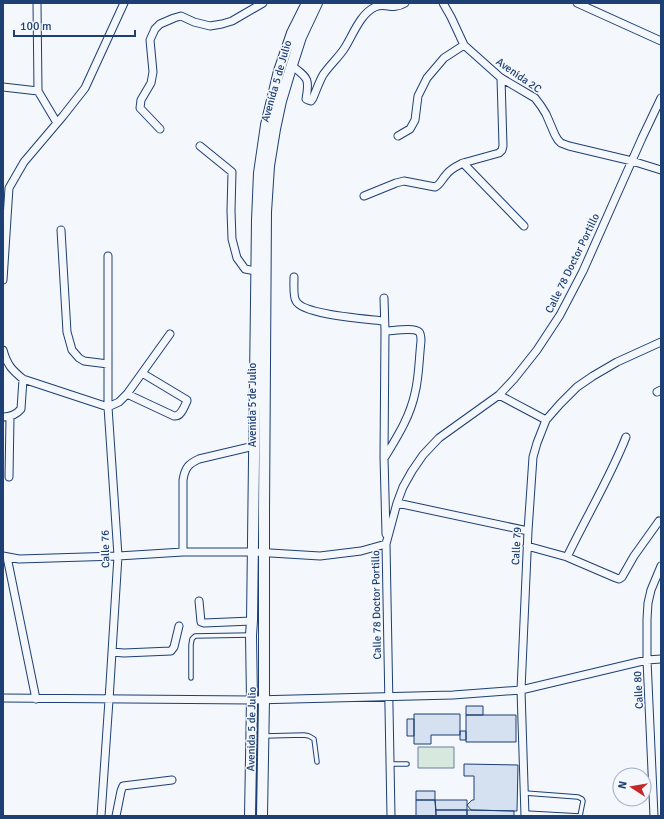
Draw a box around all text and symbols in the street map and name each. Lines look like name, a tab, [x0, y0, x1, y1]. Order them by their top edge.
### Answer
scale bar	[14, 12, 135, 38]
text: 100 m	[20, 19, 52, 34]
street label: Avenida 5 de Julio	[259, 38, 294, 124]
street label: Avenida 2C	[494, 55, 544, 96]
street label: Calle 78 Doctor Portillo	[543, 211, 602, 315]
street label: Avenida 5 de Julio	[246, 362, 259, 447]
street label: Calle 79	[509, 527, 524, 565]
street label: Calle 76	[99, 530, 112, 568]
street label: Calle 78 Doctor Portillo	[369, 550, 384, 660]
street label: Calle 80	[631, 671, 646, 709]
street label: Avenida 5 de Julio	[244, 686, 259, 771]
north arrow	[612, 767, 652, 807]
text: N	[616, 780, 630, 790]

